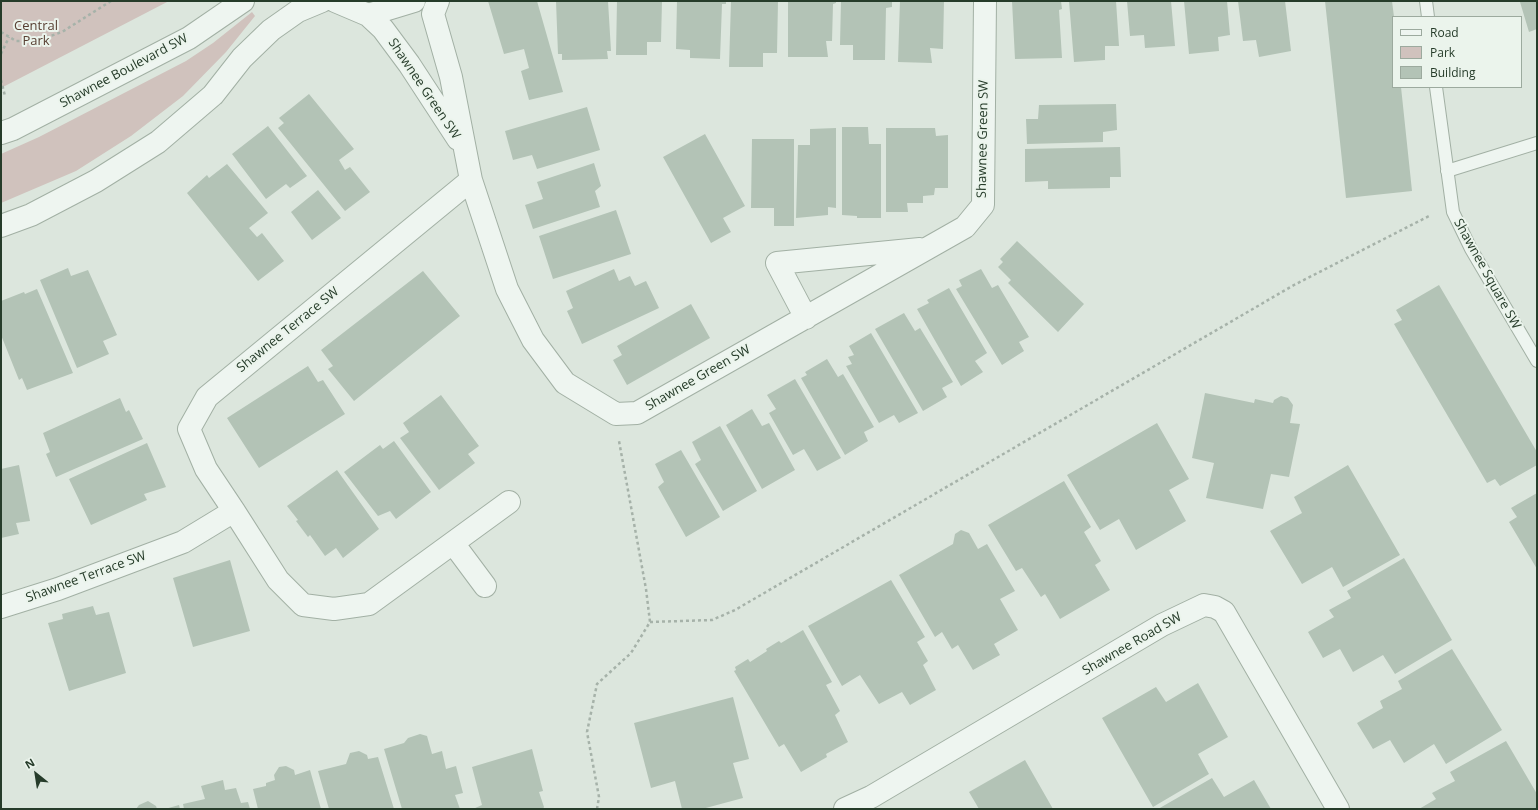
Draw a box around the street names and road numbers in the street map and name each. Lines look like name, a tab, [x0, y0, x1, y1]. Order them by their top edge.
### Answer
street label: Shawnee Boulevard SW	[57, 31, 191, 111]
street label: Shawnee Green SW	[384, 36, 464, 142]
street label: Shawnee Green SW	[974, 80, 992, 198]
street label: Shawnee Square SW	[1450, 216, 1524, 332]
street label: Shawnee Terrace SW	[234, 284, 342, 376]
street label: Shawnee Green SW	[643, 342, 753, 414]
street label: Shawnee Terrace SW	[24, 548, 148, 606]
street label: Shawnee Road SW	[1080, 609, 1184, 679]

